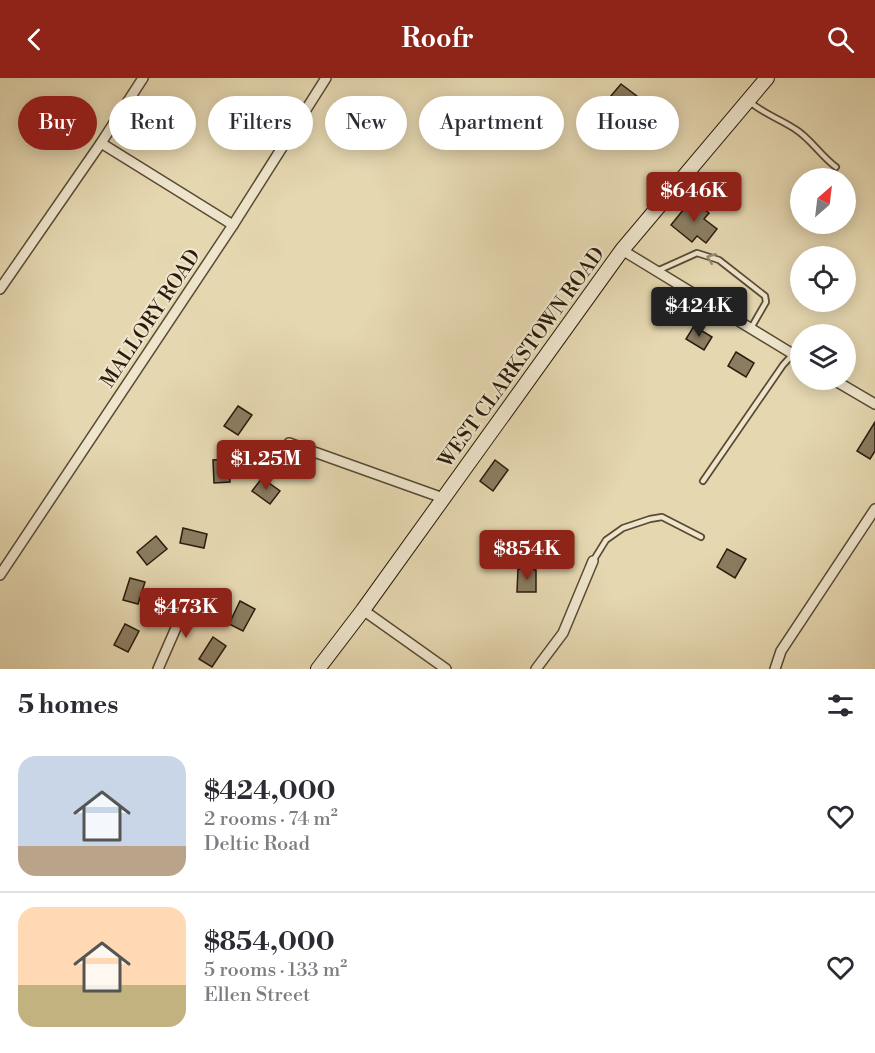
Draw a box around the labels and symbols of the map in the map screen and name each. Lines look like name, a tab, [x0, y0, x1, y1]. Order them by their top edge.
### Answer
north arrow	[790, 168, 856, 234]
pin: $646K	[652, 172, 736, 223]
street label: WEST CLARKSTOWN ROAD	[433, 243, 611, 474]
street label: MALLORY ROAD	[96, 245, 207, 393]
one-way arrow	[707, 253, 718, 265]
pin: $424K	[657, 287, 741, 338]
pin: $1.25M	[217, 440, 315, 491]
pin: $854K	[485, 530, 569, 581]
pin: $473K	[144, 588, 228, 639]

